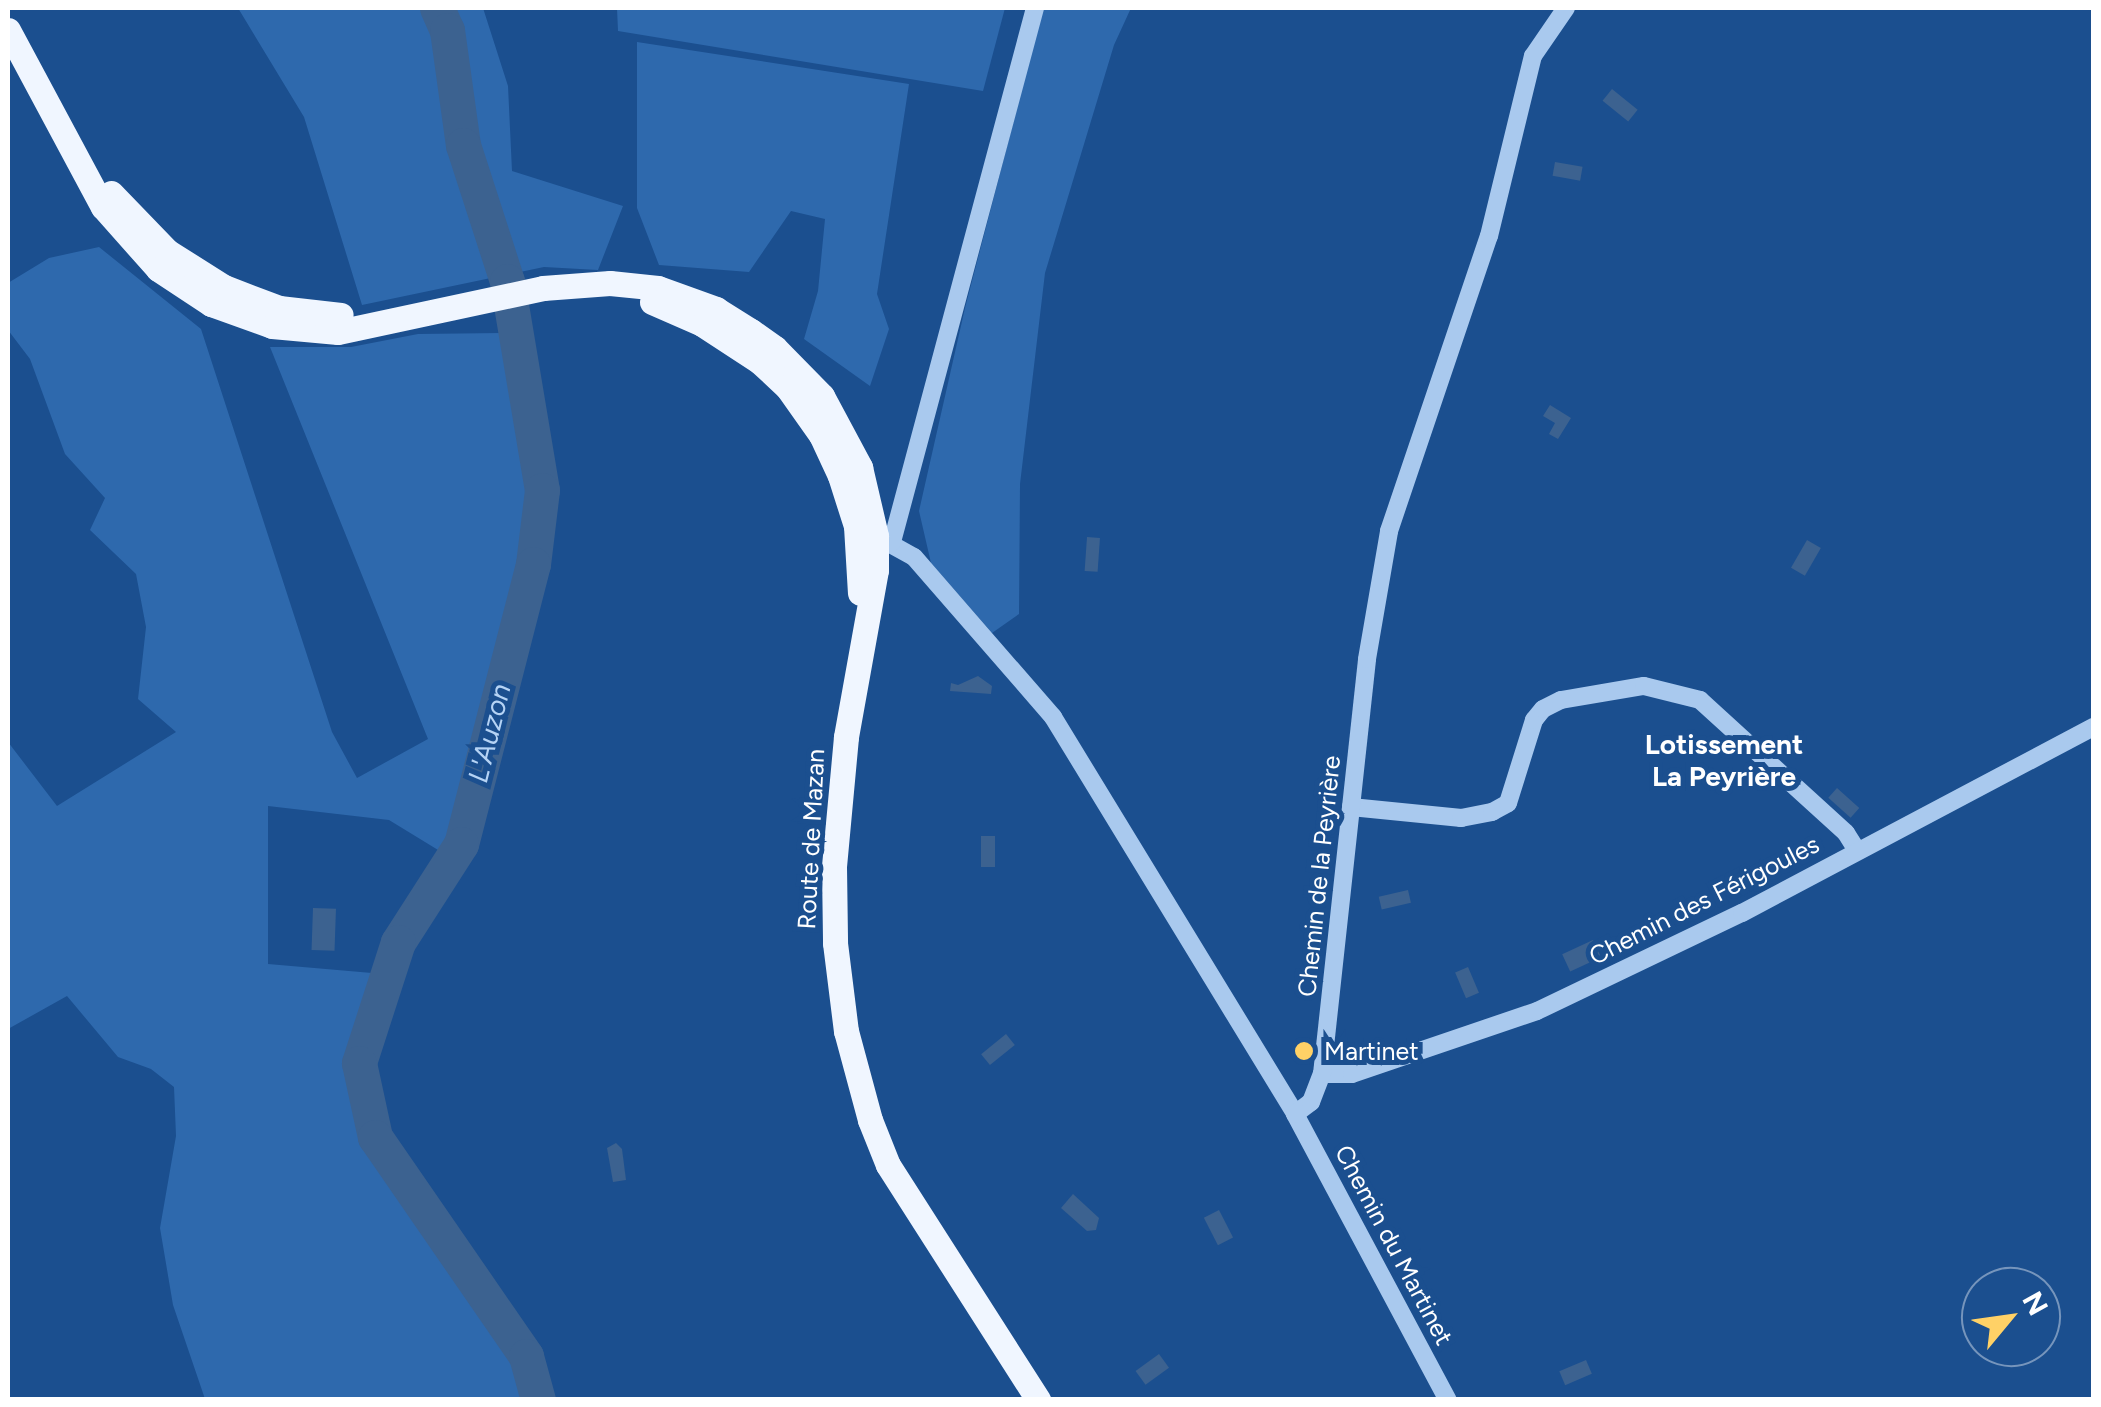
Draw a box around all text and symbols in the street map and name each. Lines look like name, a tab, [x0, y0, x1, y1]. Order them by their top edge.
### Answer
water label: L'Auzon	[461, 680, 517, 786]
district label: Lotissement La Peyrière	[1645, 727, 1803, 793]
street label: Route de Mazan	[791, 748, 831, 930]
street label: Chemin de la Peyrière	[1291, 754, 1347, 998]
street label: Chemin des Férigoules	[1584, 829, 1824, 971]
place label: Martinet	[1324, 1036, 1419, 1066]
marker: Martinet	[1293, 1040, 1315, 1062]
street label: Chemin du Martinet	[1329, 1140, 1459, 1350]
north arrow	[1961, 1267, 2061, 1367]
text: N	[2015, 1286, 2056, 1321]

